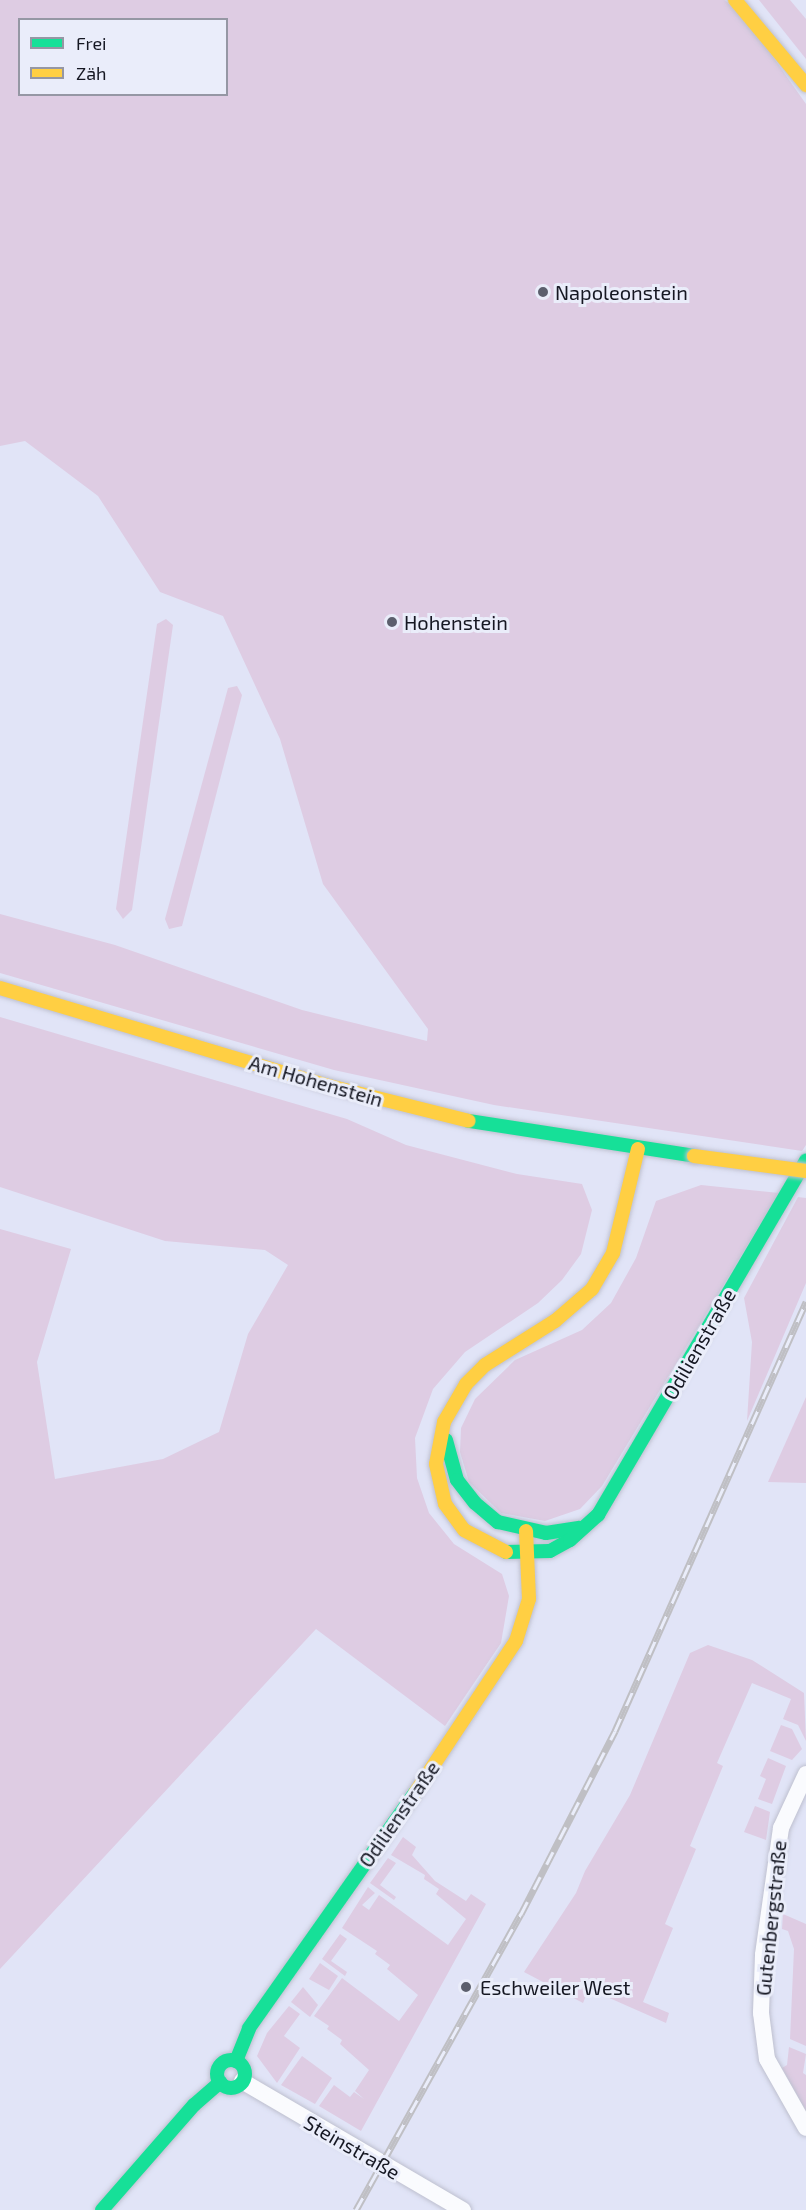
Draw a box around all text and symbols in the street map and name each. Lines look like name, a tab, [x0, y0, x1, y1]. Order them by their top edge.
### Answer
legend	[18, 18, 228, 96]
text: Frei	[76, 32, 107, 54]
text: Zäh	[76, 62, 107, 84]
place label: Napoleonstein	[555, 280, 688, 304]
marker: Napoleonstein	[536, 285, 550, 299]
place label: Hohenstein	[404, 610, 508, 634]
marker: Hohenstein	[385, 615, 399, 629]
street label: Am Hohenstein	[246, 1050, 386, 1112]
street label: Odilienstraße	[658, 1284, 740, 1404]
street label: Odilienstraße	[354, 1756, 444, 1872]
street label: Gutenbergstraße	[751, 1839, 791, 1997]
place label: Eschweiler West	[480, 1975, 631, 1999]
marker: Eschweiler West	[457, 1978, 475, 1996]
street label: Steinstraße	[300, 2110, 404, 2184]

